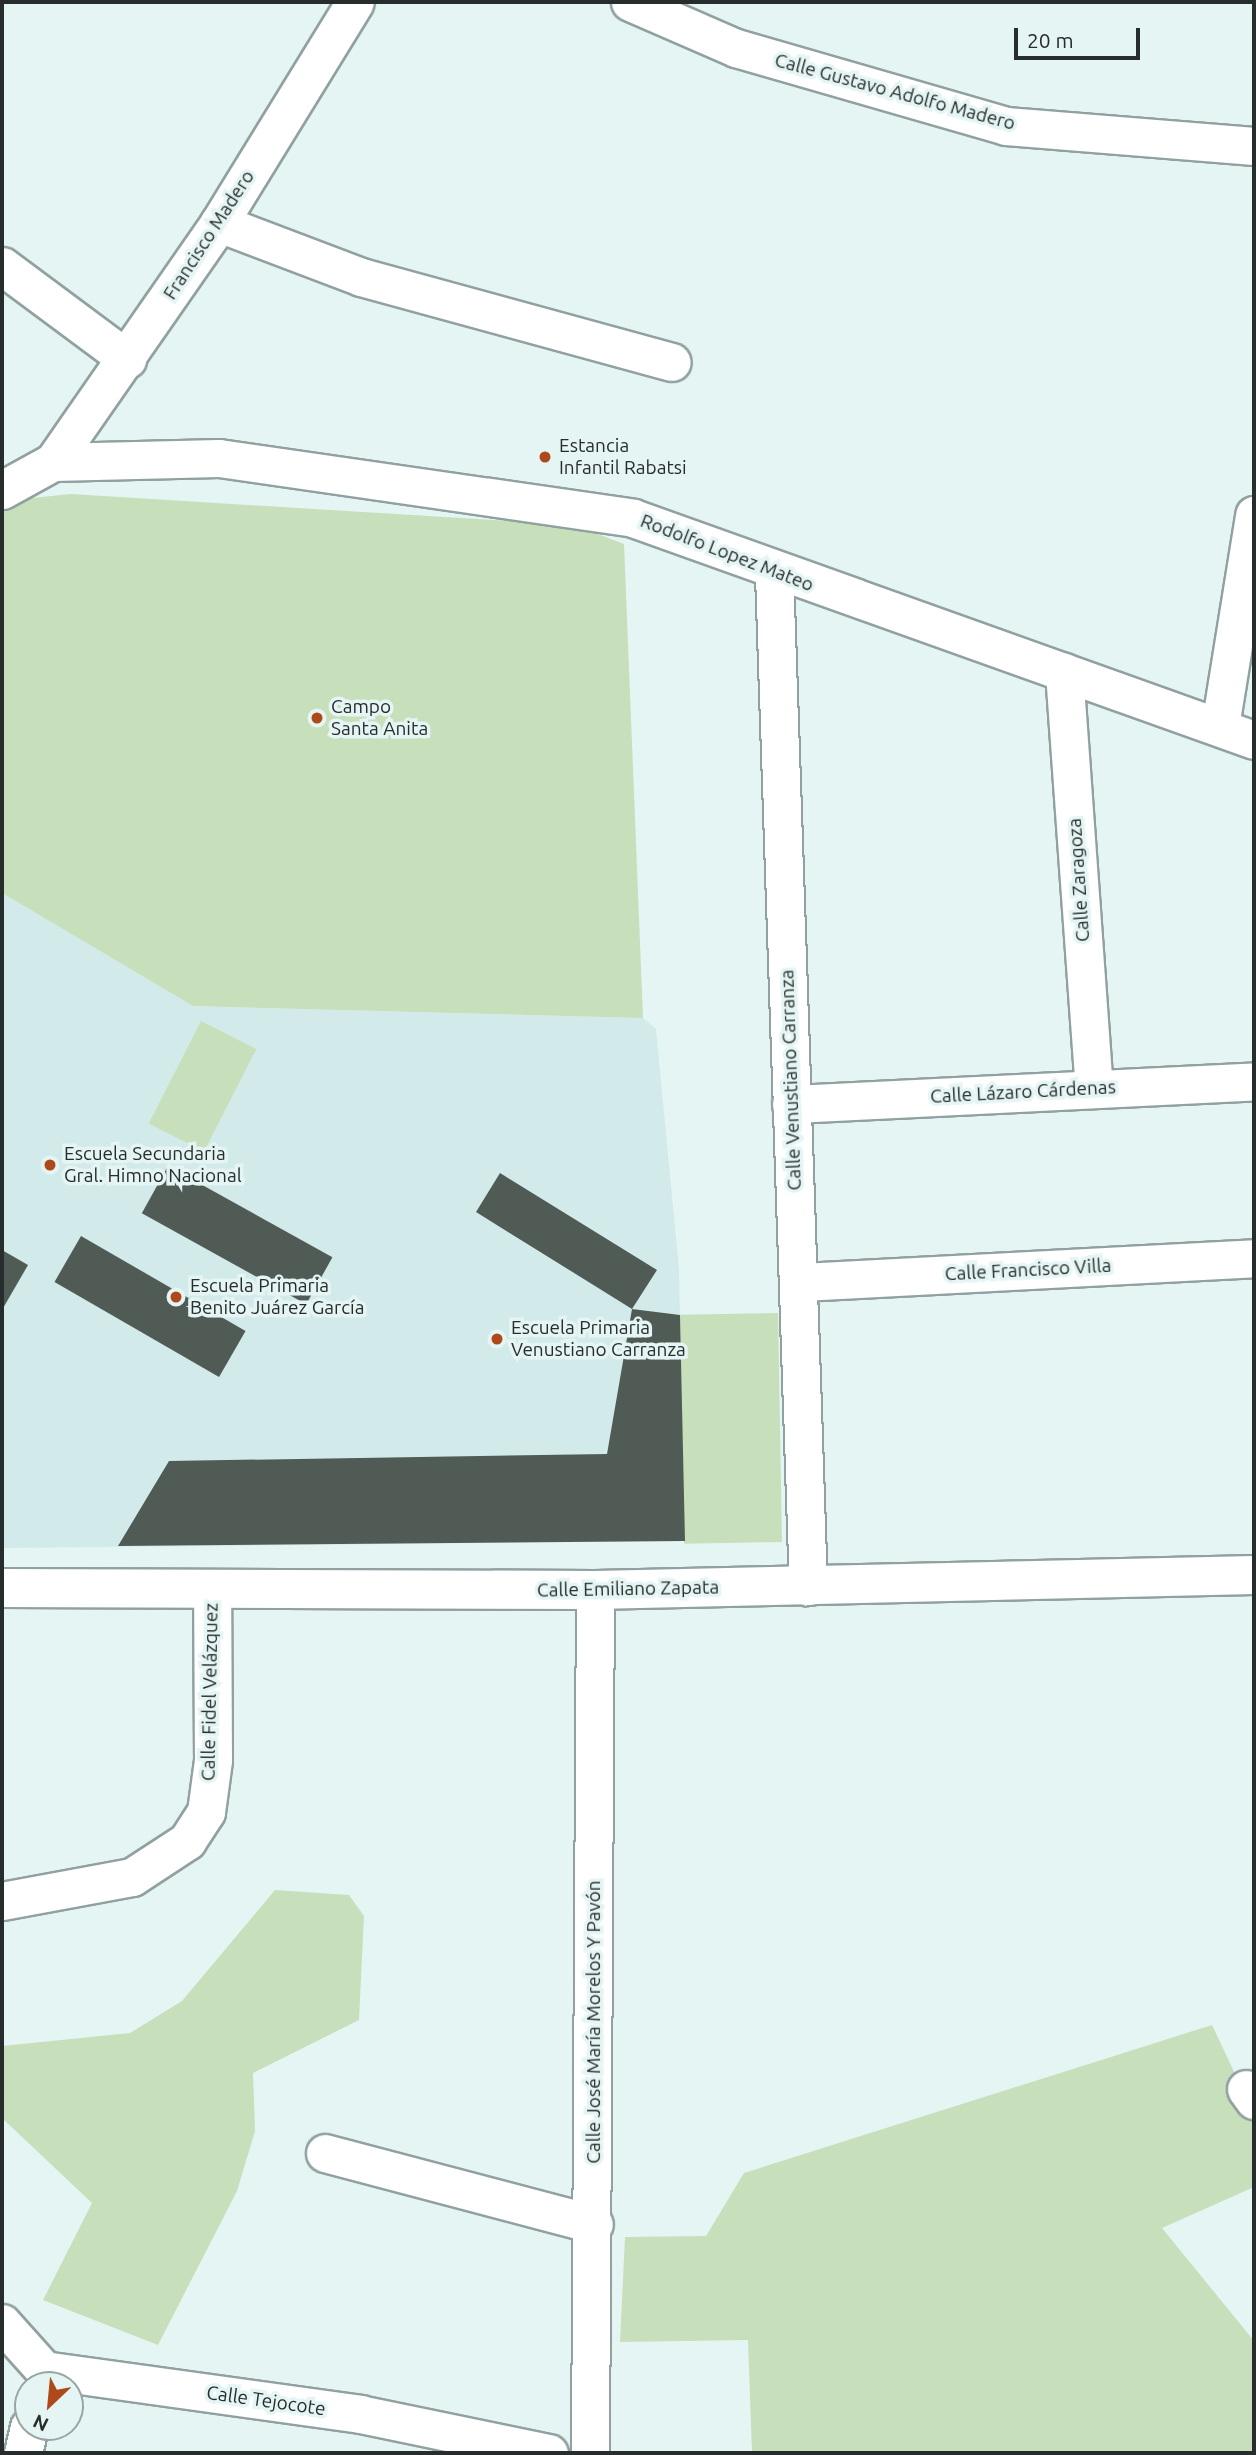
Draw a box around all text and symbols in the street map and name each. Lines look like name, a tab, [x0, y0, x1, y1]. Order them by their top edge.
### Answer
scale bar	[1018, 14, 1144, 58]
text: 20 m	[1027, 28, 1074, 52]
street label: Calle Gustavo Adolfo Madero	[772, 49, 1018, 135]
street label: Francisco Madero	[159, 166, 259, 304]
place label: Estancia Infantil Rabatsi	[559, 435, 687, 479]
marker: Estancia Infantil Rabatsi	[537, 449, 553, 465]
street label: Rodolfo Lopez Mateo	[637, 509, 817, 597]
place label: Campo Santa Anita	[331, 696, 428, 740]
marker: Campo Santa Anita	[309, 710, 325, 726]
street label: Calle Zaragoza	[1063, 817, 1095, 943]
street label: Calle Venustiano Carranza	[776, 969, 806, 1191]
street label: Calle Lázaro Cárdenas	[930, 1076, 1116, 1108]
place label: Escuela Secundaria Gral. Himno Nacional	[64, 1143, 242, 1187]
marker: Escuela Secundaria Gral. Himno Nacional	[42, 1157, 58, 1173]
street label: Calle Francisco Villa	[944, 1254, 1112, 1286]
place label: Escuela Primaria Benito Juárez García	[190, 1275, 364, 1319]
marker: Escuela Primaria Benito Juárez García	[168, 1289, 184, 1305]
place label: Escuela Primaria Venustiano Carranza	[511, 1317, 686, 1361]
marker: Escuela Primaria Venustiano Carranza	[489, 1331, 505, 1347]
street label: Calle Emiliano Zapata	[537, 1576, 719, 1602]
street label: Calle Fidel Velázquez	[197, 1603, 223, 1781]
street label: Calle José María Morelos Y Pavón	[583, 1880, 605, 2164]
north arrow	[14, 2371, 84, 2441]
street label: Calle Tejocote	[205, 2381, 327, 2421]
text: N	[29, 2410, 52, 2436]

